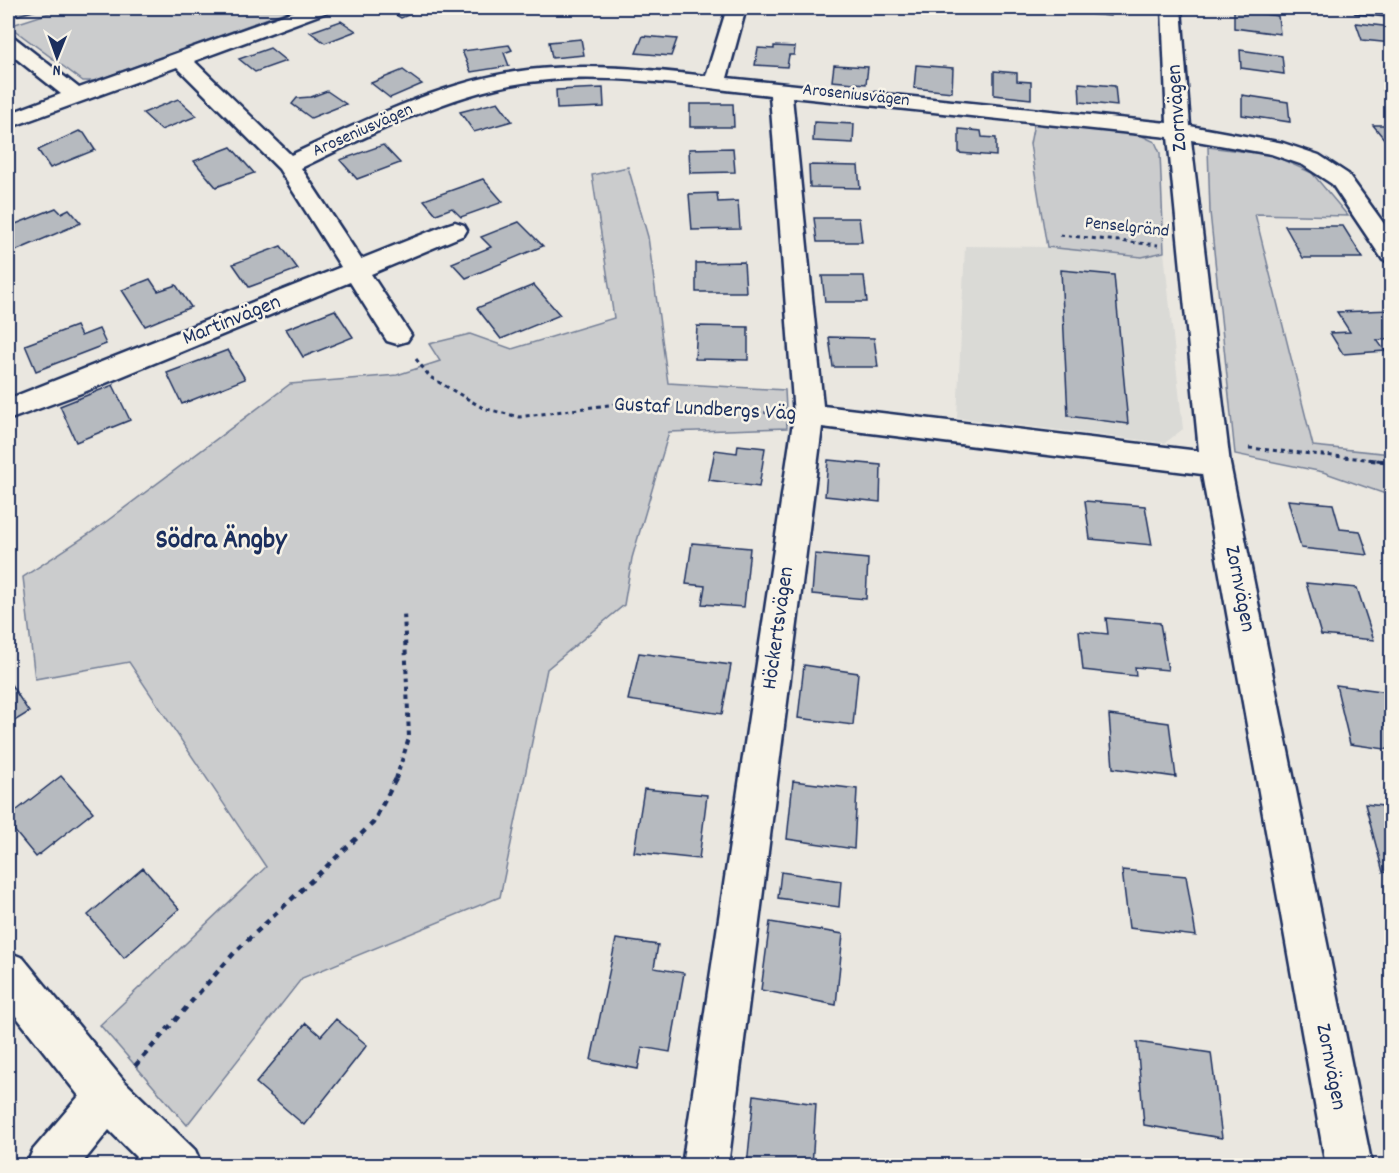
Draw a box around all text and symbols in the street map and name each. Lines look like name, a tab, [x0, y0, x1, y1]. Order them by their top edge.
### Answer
north arrow	[27, 27, 87, 87]
text: N	[53, 58, 61, 81]
street label: Zornvägen	[1159, 63, 1197, 153]
street label: Aroseniusvägen	[801, 78, 911, 114]
street label: Aroseniusvägen	[309, 98, 417, 164]
street label: Penselgränd	[1084, 211, 1170, 245]
street label: Martinvägen	[178, 287, 286, 355]
street label: Gustaf Lundbergs Väg	[613, 390, 797, 430]
district label: Södra Ängby	[155, 522, 288, 562]
street label: Zornvägen	[1215, 543, 1263, 635]
street label: Höckertsvägen	[755, 565, 803, 691]
street label: Zornvägen	[1306, 1021, 1354, 1113]

